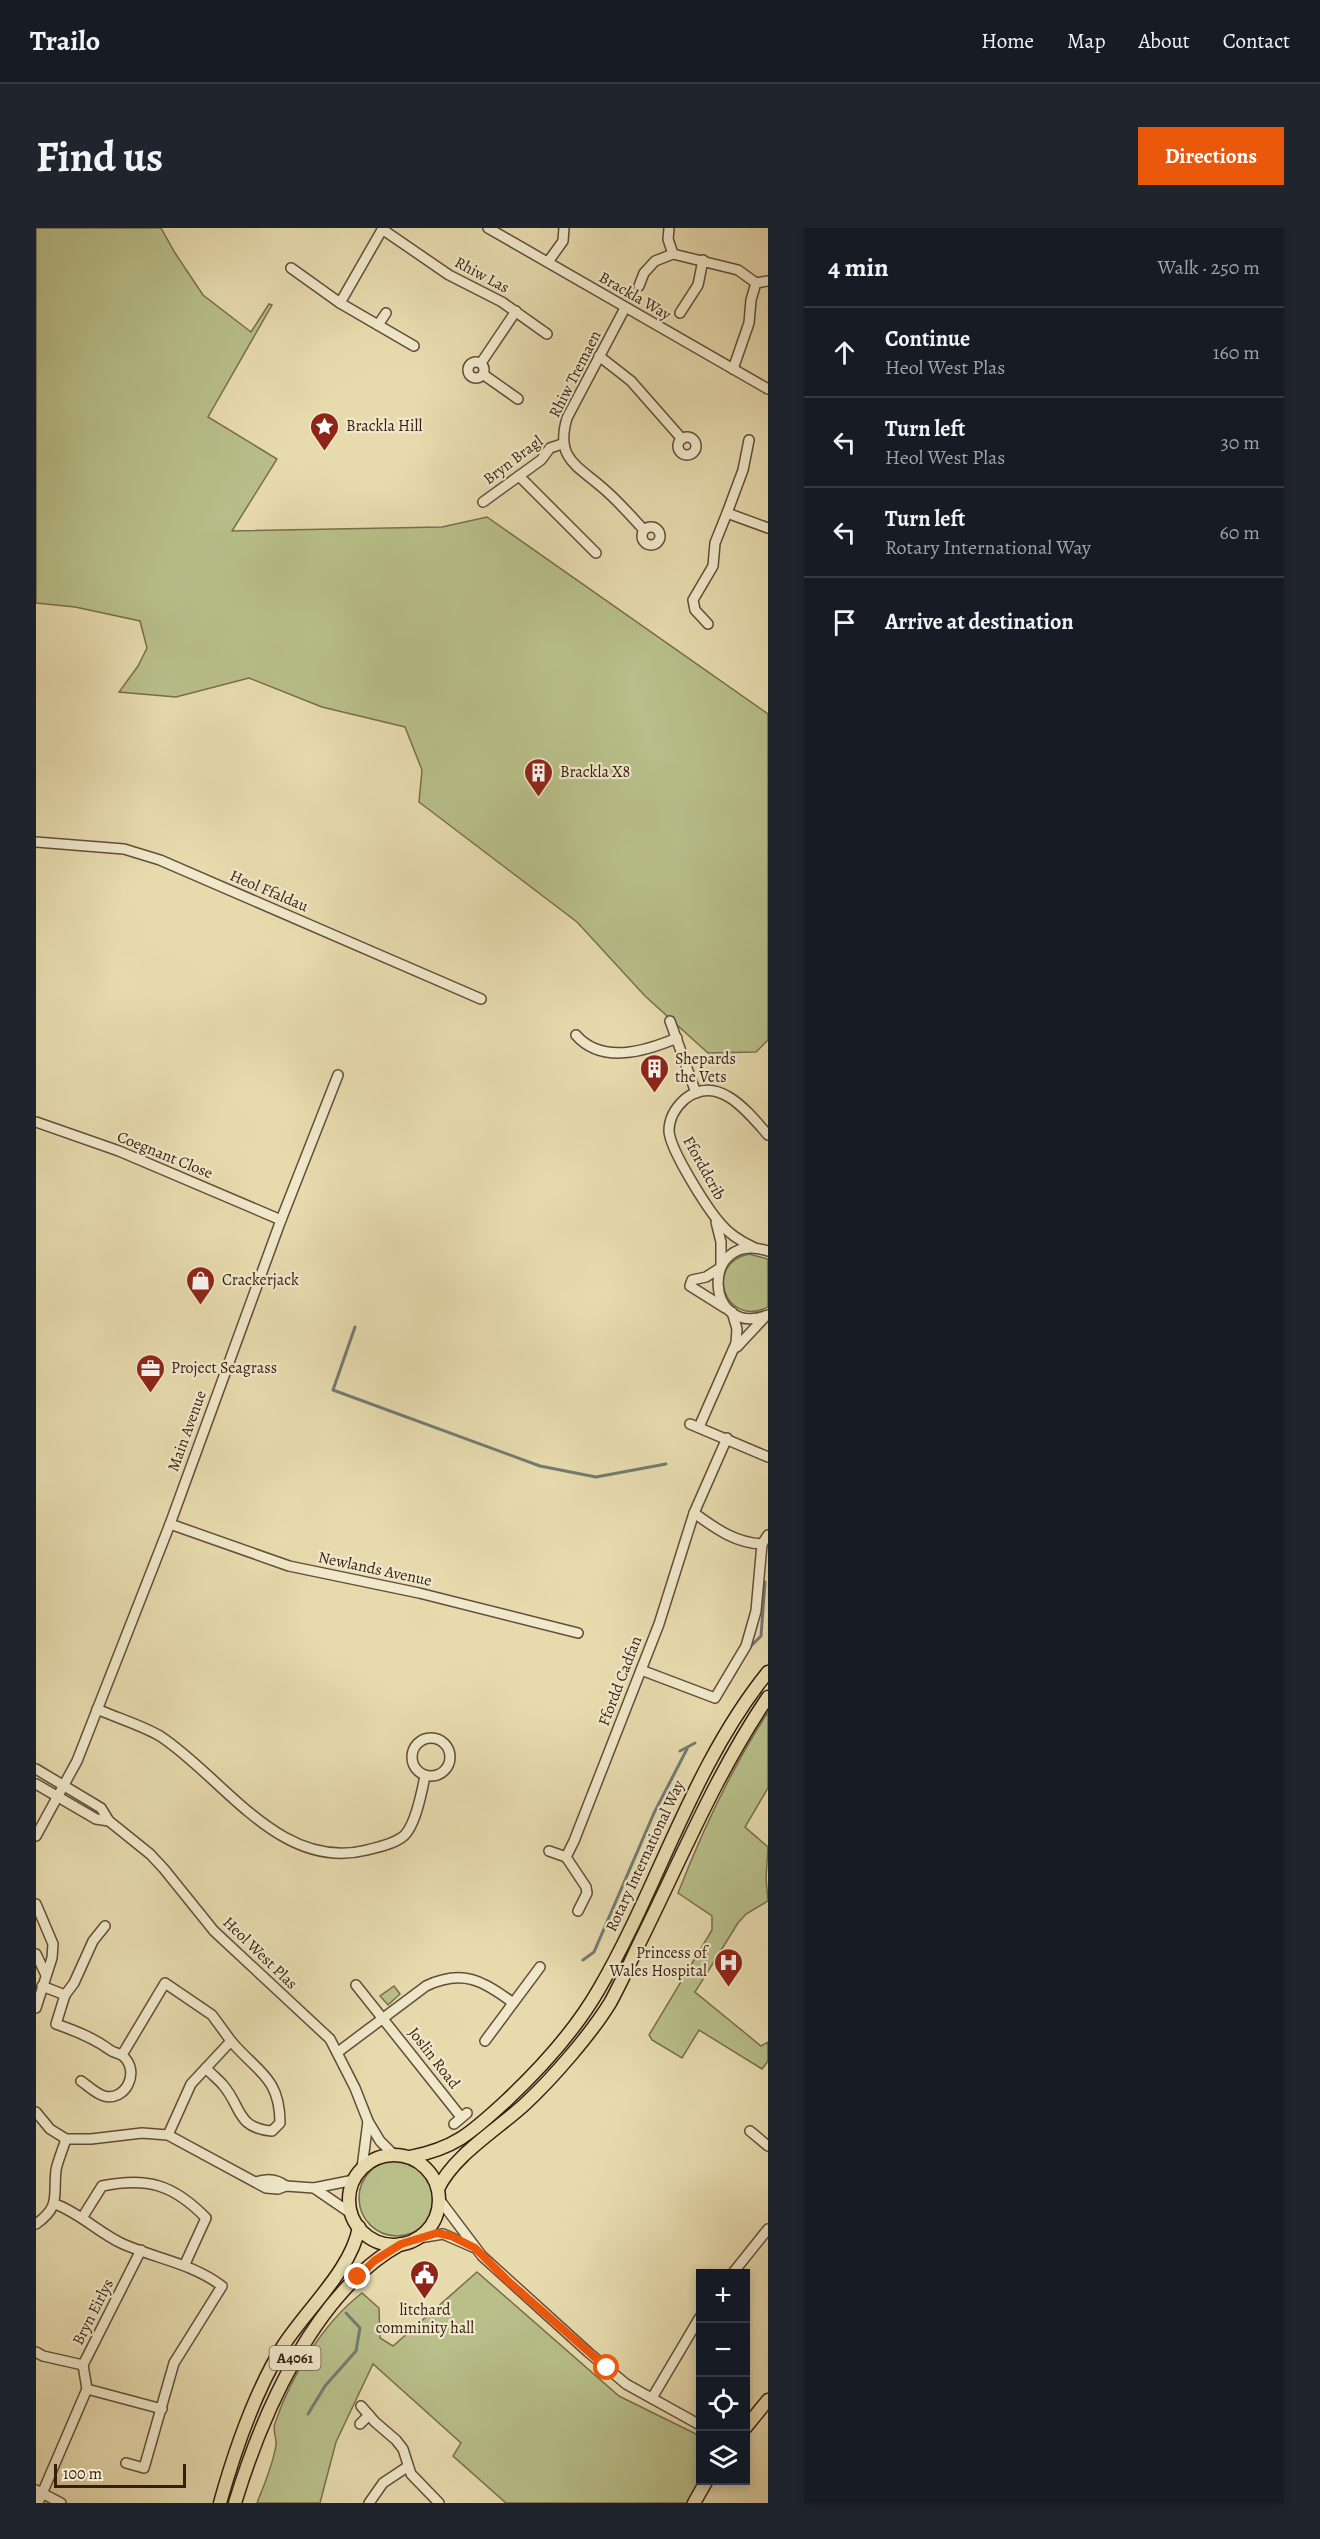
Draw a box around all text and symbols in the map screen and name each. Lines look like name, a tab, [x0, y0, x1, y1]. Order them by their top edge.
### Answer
text: Trailo	[30, 22, 100, 60]
text: Home	[981, 27, 1034, 55]
text: Map	[1067, 27, 1105, 55]
text: About	[1138, 27, 1190, 55]
text: Contact	[1223, 27, 1290, 55]
button: Directions	[1138, 127, 1284, 185]
text: Find us	[36, 128, 163, 185]
text: 4 min	[828, 250, 889, 285]
street label: Rhiw Las	[451, 251, 513, 299]
text: Walk · 250 m	[1158, 254, 1260, 281]
street label: Brackla Way	[595, 266, 676, 326]
text: Continue	[885, 324, 970, 354]
street label: Rhiw Tremaen	[544, 326, 607, 421]
icon: ahead	[828, 336, 861, 369]
text: 160 m	[1213, 339, 1260, 366]
text: Heol West Plas	[885, 354, 1005, 381]
place icon: Brackla Hill	[309, 410, 341, 452]
text: Turn left	[885, 414, 965, 444]
place label: Brackla Hill	[346, 415, 422, 437]
icon: left	[828, 426, 861, 459]
text: 30 m	[1220, 429, 1260, 456]
street label: Bryn Bragl	[479, 430, 547, 490]
text: Heol West Plas	[885, 444, 1005, 471]
text: Turn left	[885, 504, 965, 534]
icon: left	[828, 516, 861, 549]
text: 60 m	[1220, 519, 1260, 546]
text: Rotary International Way	[885, 534, 1091, 561]
icon: arrive	[828, 606, 861, 639]
text: Arrive at destination	[885, 607, 1074, 637]
building icon: Brackla X8	[523, 756, 555, 798]
place label: Brackla X8	[560, 761, 630, 783]
street label: Heol Ffaldau	[226, 865, 312, 918]
place label: Shepards the Vets	[675, 1048, 736, 1088]
building icon: Shepards the Vets	[638, 1052, 670, 1094]
street label: Coegnant Close	[114, 1126, 216, 1184]
street label: Fforddcrib	[677, 1132, 731, 1204]
shop icon: Crackerjack	[185, 1264, 217, 1306]
place label: Crackerjack	[222, 1269, 299, 1291]
office icon: Project Seagrass	[134, 1352, 166, 1394]
place label: Project Seagrass	[171, 1357, 277, 1379]
street label: Main Avenue	[162, 1387, 212, 1475]
street label: Newlands Avenue	[316, 1546, 434, 1592]
street label: Ffordd Cadfan	[593, 1633, 647, 1729]
street label: Rotary International Way	[600, 1776, 690, 1935]
street label: Heol West Plas	[218, 1912, 302, 1994]
place label: Princess of Wales Hospital	[608, 1942, 710, 1982]
hospital icon: Princess of Wales Hospital	[712, 1946, 744, 1988]
street label: Joslin Road	[403, 2023, 465, 2094]
public building icon: litchard comminity hall	[409, 2258, 441, 2300]
route end	[344, 2263, 370, 2289]
map controls	[696, 2269, 750, 2485]
button: +	[696, 2269, 750, 2323]
street label: Bryn Eirlys	[67, 2275, 119, 2349]
place label: litchard comminity hall	[376, 2299, 474, 2339]
button: −	[696, 2323, 750, 2377]
road number: A4061	[270, 2346, 320, 2370]
route start	[593, 2354, 619, 2380]
button: locate	[696, 2377, 750, 2431]
button: layers	[696, 2431, 750, 2485]
scale bar	[54, 2461, 186, 2488]
text: 100 m	[63, 2463, 102, 2485]

